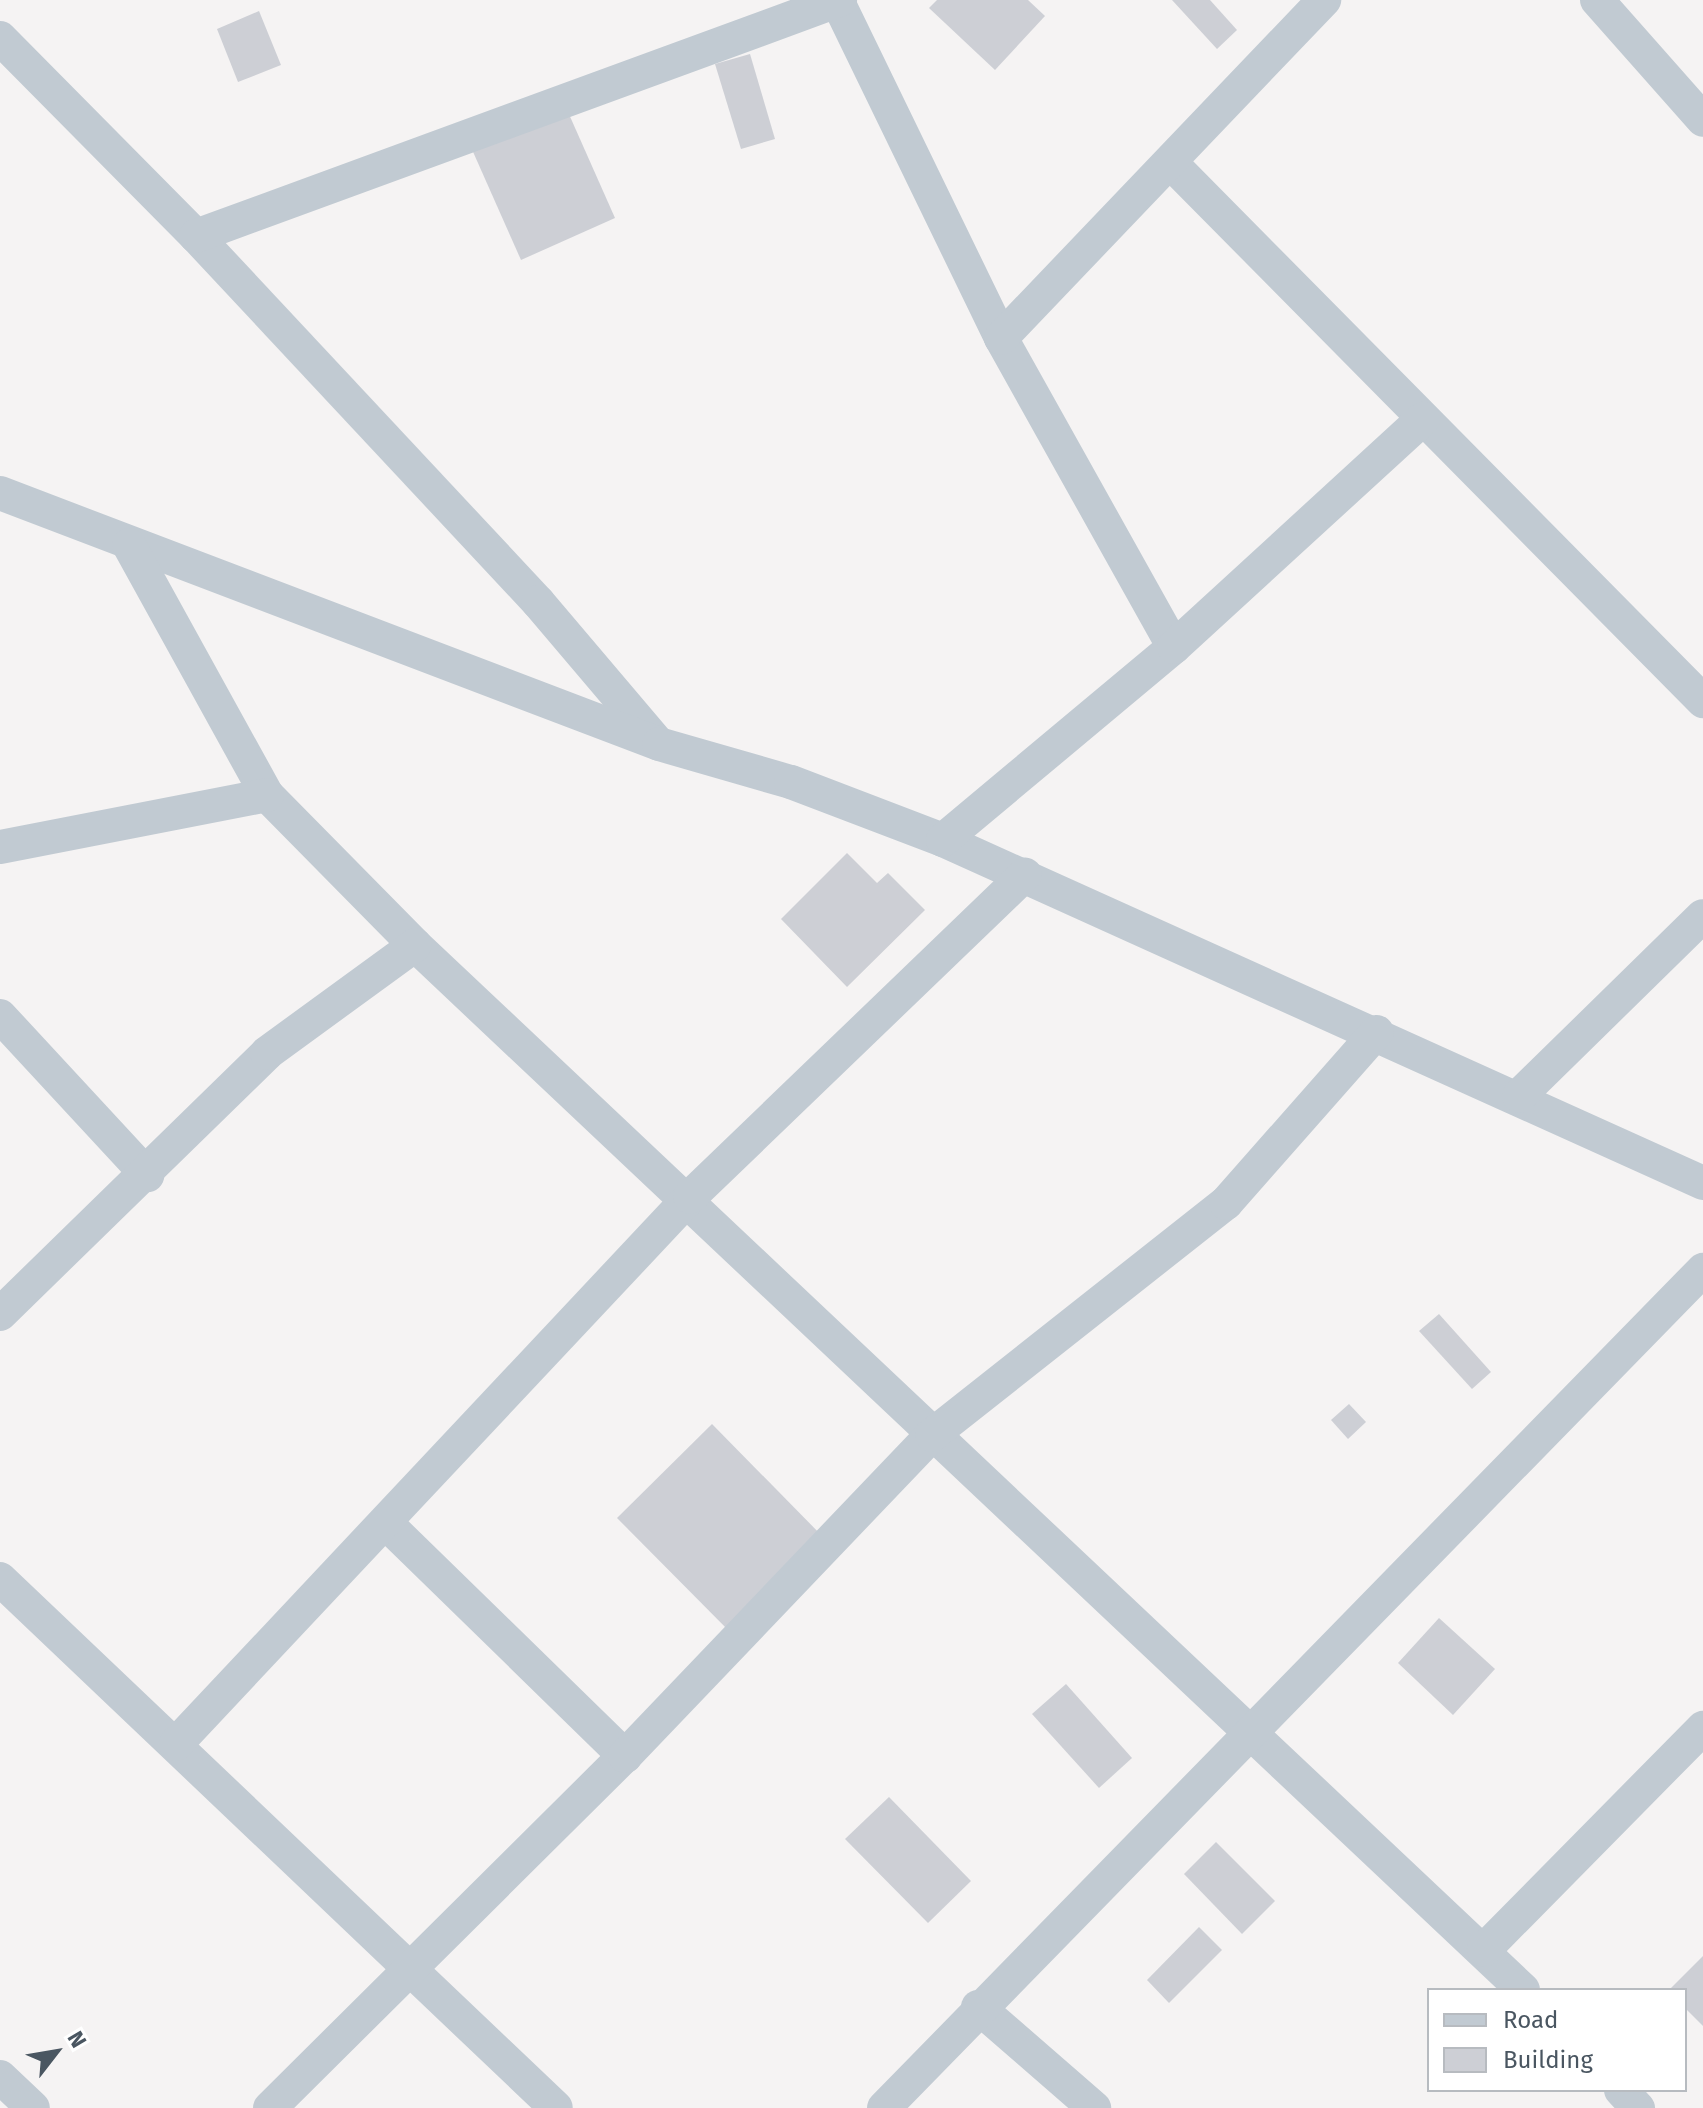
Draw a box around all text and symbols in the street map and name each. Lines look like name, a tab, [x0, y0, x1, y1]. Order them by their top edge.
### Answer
legend	[1427, 1988, 1687, 2092]
text: Road	[1503, 2006, 1558, 2034]
north arrow	[16, 2012, 96, 2092]
text: N	[62, 2026, 92, 2053]
text: Building	[1503, 2046, 1593, 2074]

